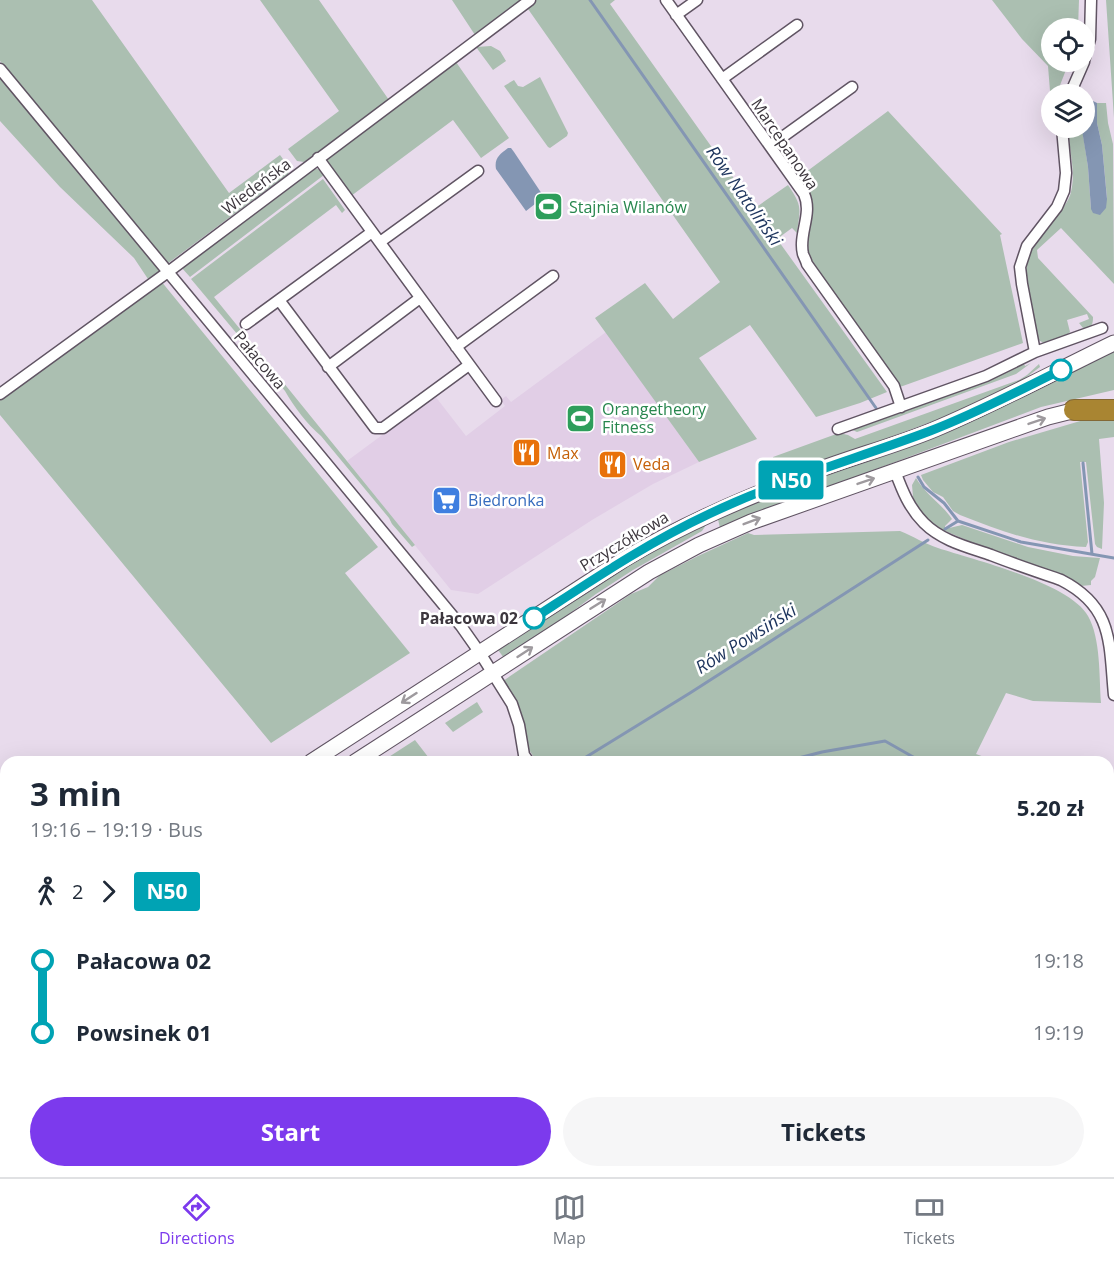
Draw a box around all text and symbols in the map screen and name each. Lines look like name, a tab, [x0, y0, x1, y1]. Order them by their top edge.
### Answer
map controls	[1041, 18, 1095, 138]
button: locate	[1041, 18, 1095, 72]
button: layers	[1041, 84, 1095, 138]
street label: Marcepanowa	[746, 94, 824, 194]
water label: Rów Natoliński	[701, 140, 789, 251]
street label: Wiedeńska	[217, 153, 295, 219]
sports icon: Stajnia Wilanów	[532, 191, 564, 223]
place label: Stajnia Wilanów	[569, 196, 687, 218]
street label: Pałacowa	[229, 326, 291, 394]
unlabelled marker	[1050, 359, 1072, 381]
place label: Orangetheory Fitness	[602, 398, 707, 438]
sports icon: Orangetheory Fitness	[565, 402, 597, 434]
one-way arrow	[1027, 415, 1046, 426]
restaurant icon: Max	[510, 437, 542, 469]
place label: Max	[547, 442, 579, 464]
restaurant icon: Veda	[596, 448, 628, 480]
place label: Veda	[633, 453, 670, 475]
line badge: N50	[756, 460, 826, 500]
text: N50	[770, 466, 812, 494]
one-way arrow	[856, 474, 875, 485]
supermarket icon: Biedronka	[431, 484, 463, 516]
place label: Biedronka	[468, 489, 544, 511]
street label: Przyczółkowa	[576, 506, 672, 576]
one-way arrow	[743, 515, 761, 526]
water label: Rów Powsiński	[690, 597, 801, 679]
one-way arrow	[590, 598, 607, 611]
place label: Pałacowa 02	[420, 607, 518, 629]
marker: Pałacowa 02	[523, 607, 545, 629]
one-way arrow	[516, 646, 532, 658]
one-way arrow	[401, 693, 418, 705]
text: 3 min	[30, 771, 122, 816]
text: 5.20 zł	[1017, 792, 1084, 822]
text: 19:16 – 19:19 · Bus	[30, 816, 203, 843]
icon: walk	[30, 875, 63, 908]
icon: forward	[92, 875, 125, 908]
text: N50	[146, 877, 188, 905]
text: 2	[72, 878, 83, 905]
text: Pałacowa 02	[76, 945, 211, 975]
text: 19:18	[1033, 947, 1084, 974]
text: Powsinek 01	[76, 1017, 212, 1047]
text: 19:19	[1033, 1019, 1084, 1046]
button: Start	[30, 1097, 551, 1166]
button: Tickets	[563, 1097, 1084, 1166]
tab: Directions	[159, 1191, 235, 1249]
tab: Map	[553, 1191, 586, 1249]
tab: Tickets	[904, 1191, 955, 1249]

